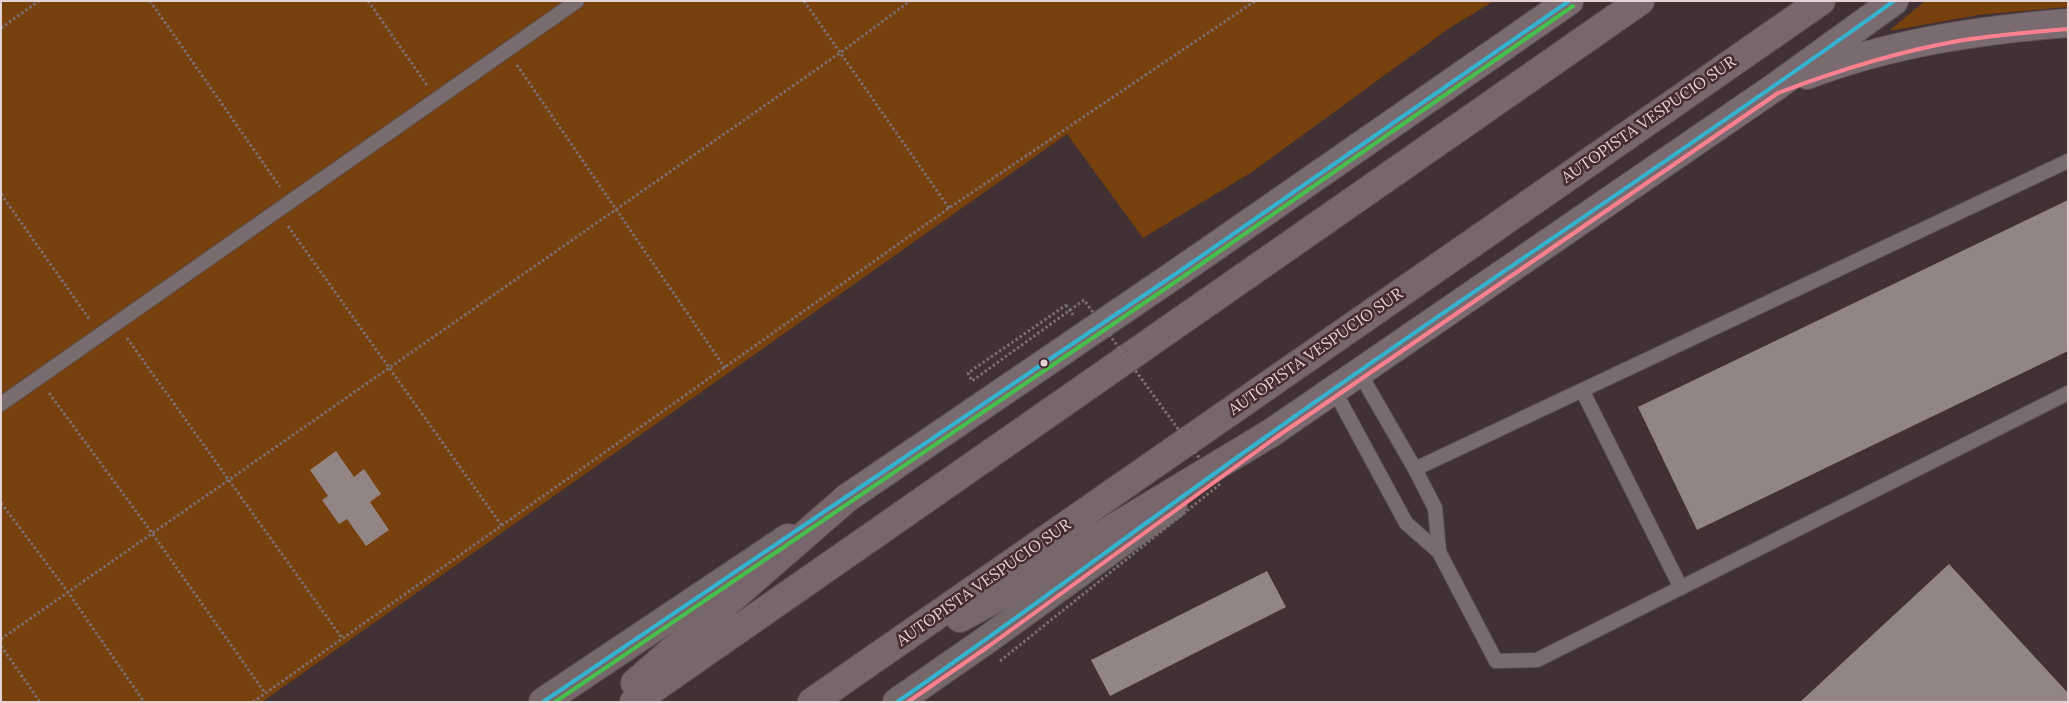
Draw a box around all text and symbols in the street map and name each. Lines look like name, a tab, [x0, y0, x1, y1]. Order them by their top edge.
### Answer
street label: AUTOPISTA VESPUCIO SUR	[1558, 52, 1740, 188]
street label: AUTOPISTA VESPUCIO SUR	[1225, 284, 1407, 420]
unlabelled marker	[1039, 358, 1049, 368]
street label: AUTOPISTA VESPUCIO SUR	[893, 515, 1075, 651]

